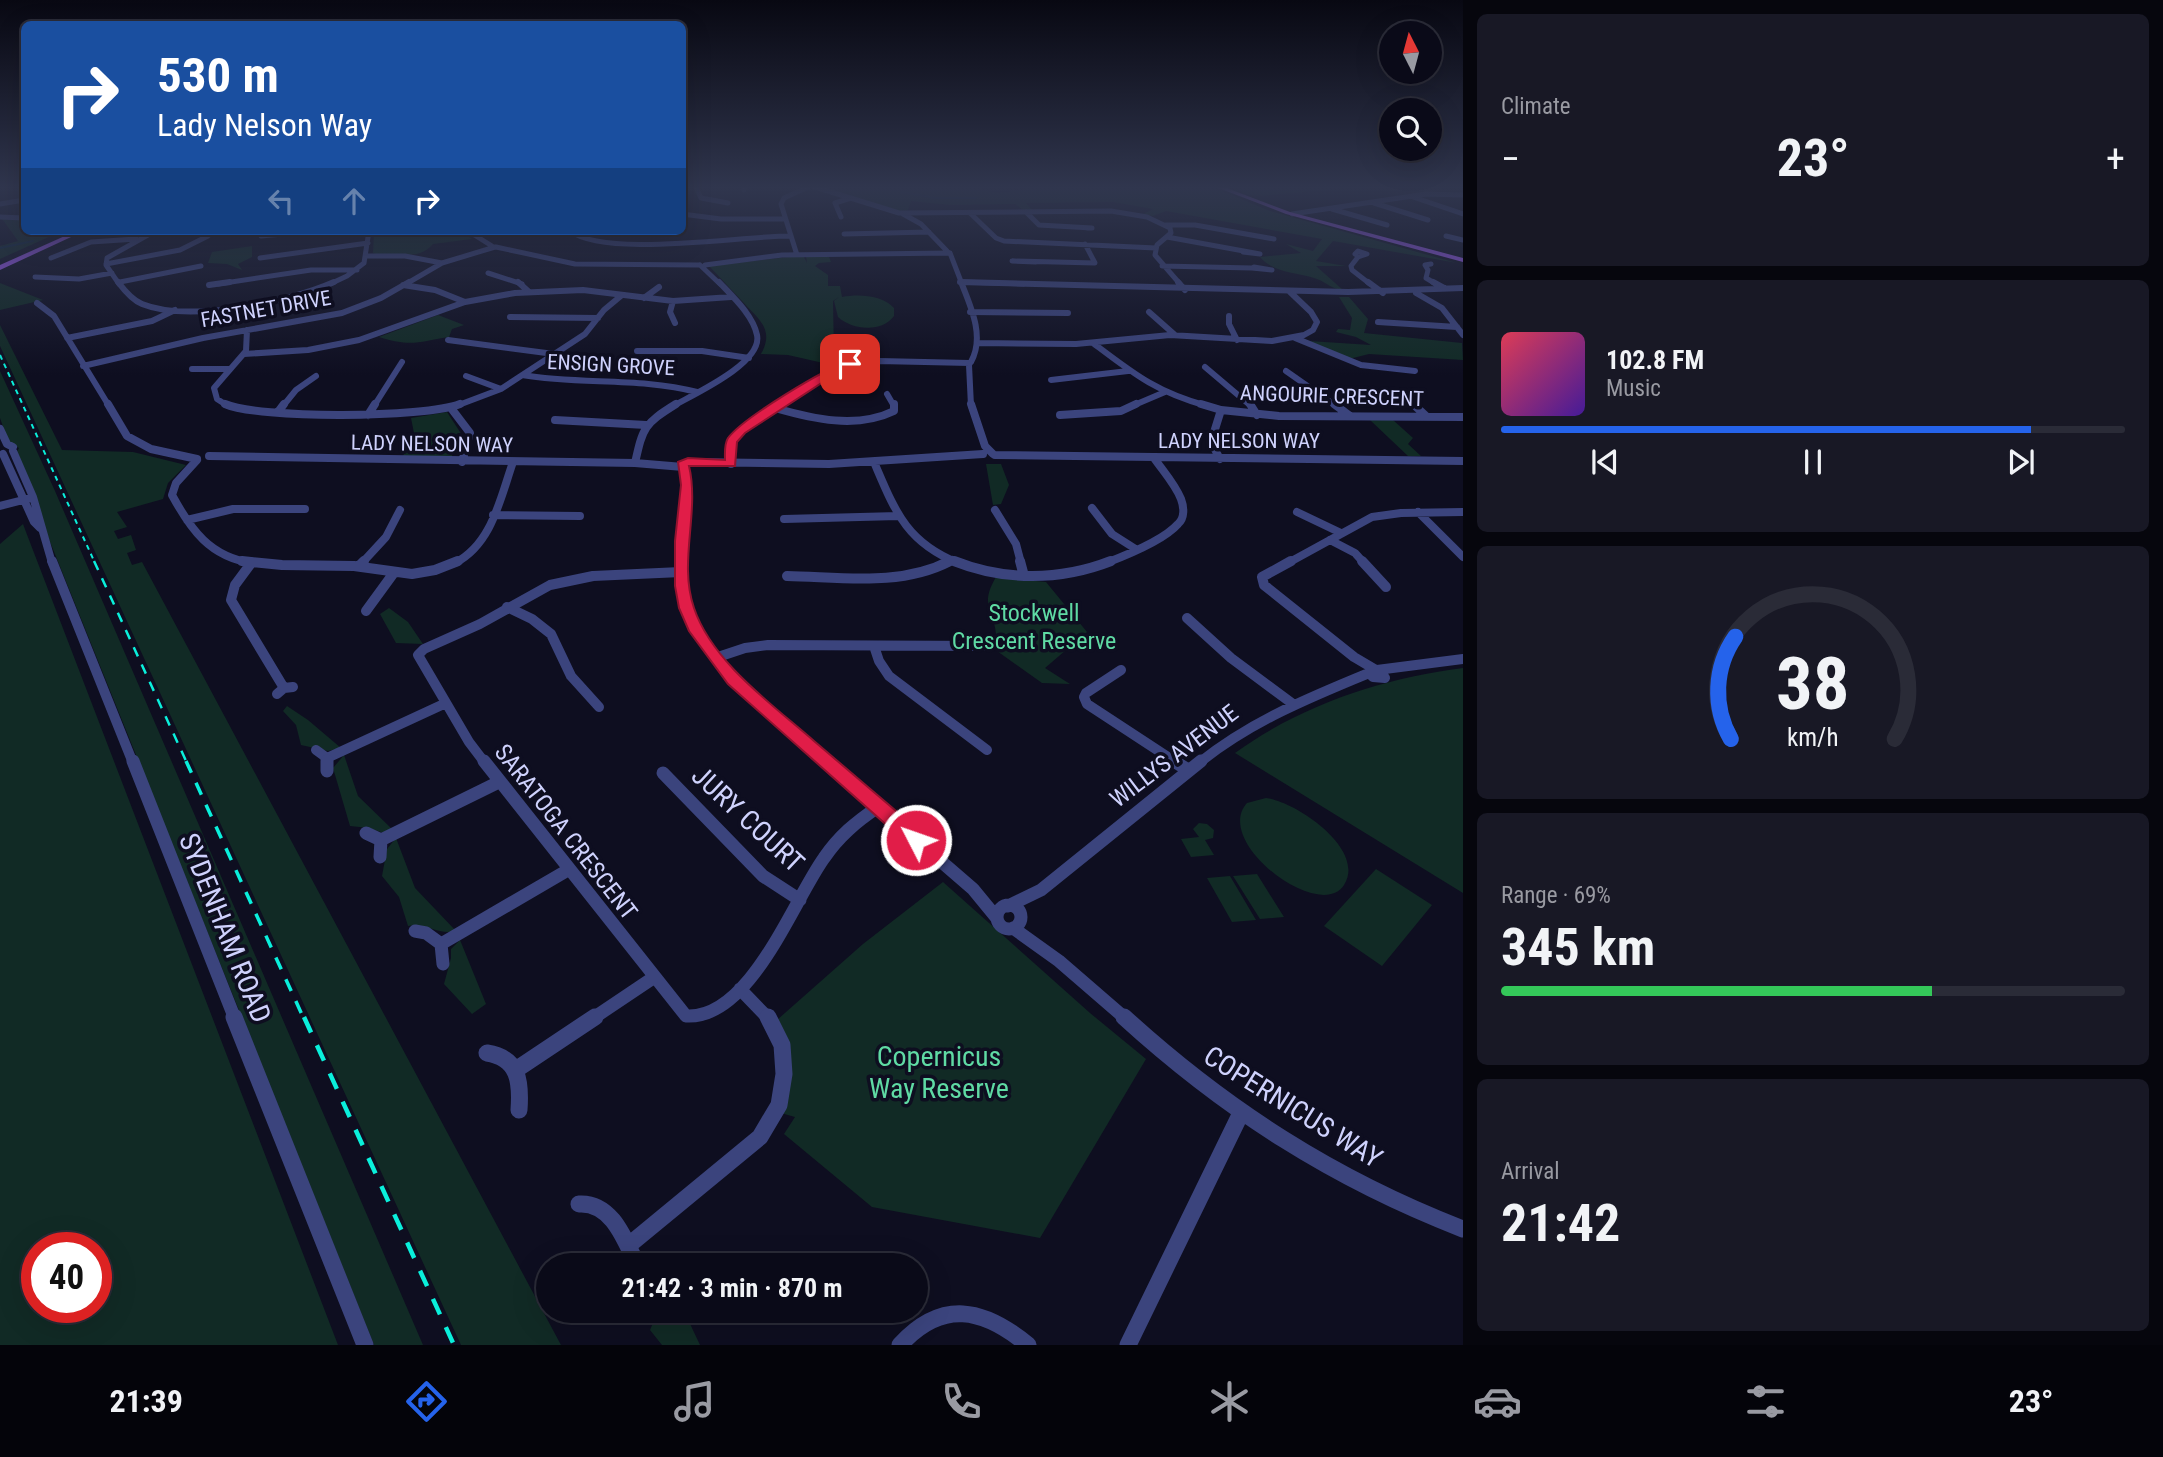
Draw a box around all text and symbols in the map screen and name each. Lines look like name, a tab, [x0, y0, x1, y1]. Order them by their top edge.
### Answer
north arrow	[1379, 21, 1442, 84]
map controls	[1379, 21, 1442, 161]
text: 530 m	[157, 47, 279, 104]
icon: right	[42, 49, 133, 140]
text: Climate	[1501, 93, 1571, 120]
button: search	[1379, 98, 1442, 161]
text: Lady Nelson Way	[157, 106, 372, 144]
text: 23°	[1777, 128, 1849, 189]
text: −	[1501, 137, 1520, 181]
text: +	[2106, 137, 2125, 181]
icon: left	[262, 182, 300, 220]
icon: ahead	[335, 182, 373, 220]
icon: right	[408, 182, 446, 220]
street label: FASTNET DRIVE	[199, 286, 333, 332]
pin	[820, 334, 880, 394]
icon: arrive	[831, 345, 869, 383]
text: 102.8 FM	[1606, 345, 1704, 375]
street label: ENSIGN GROVE	[546, 350, 676, 380]
text: Music	[1606, 375, 1661, 402]
street label: ANGOURIE CRESCENT	[1240, 381, 1424, 411]
street label: LADY NELSON WAY	[1158, 429, 1320, 453]
street label: LADY NELSON WAY	[351, 431, 513, 457]
icon: previous	[1586, 443, 1624, 481]
icon: pause	[1794, 443, 1832, 481]
icon: next	[2002, 443, 2040, 481]
park label: Stockwell Crescent Reserve	[952, 599, 1116, 655]
text: 38	[1776, 641, 1850, 727]
street label: WILLYS AVENUE	[1104, 699, 1244, 813]
text: km/h	[1787, 722, 1839, 751]
street label: SARATOGA CRESCENT	[489, 739, 643, 925]
street label: JURY COURT	[685, 759, 811, 879]
position arrow	[879, 803, 953, 877]
street label: SYDENHAM ROAD	[172, 828, 278, 1028]
text: Range · 69%	[1501, 882, 1611, 909]
text: 345 km	[1501, 917, 1655, 978]
street label: COPERNICUS WAY	[1198, 1039, 1389, 1175]
park label: Copernicus Way Reserve	[869, 1040, 1009, 1105]
text: Arrival	[1501, 1158, 1560, 1185]
text: 21:42	[1501, 1193, 1620, 1254]
speed limit sign: 40	[21, 1232, 112, 1323]
text: 21:42 · 3 min · 870 m	[622, 1273, 842, 1303]
icon: directions	[402, 1377, 451, 1426]
icon: music	[670, 1377, 719, 1426]
icon: phone	[937, 1377, 986, 1426]
icon: climate	[1205, 1377, 1254, 1426]
icon: car	[1473, 1377, 1522, 1426]
icon: filters	[1741, 1377, 1790, 1426]
text: 21:39	[109, 1382, 183, 1420]
text: 23°	[2009, 1382, 2054, 1420]

